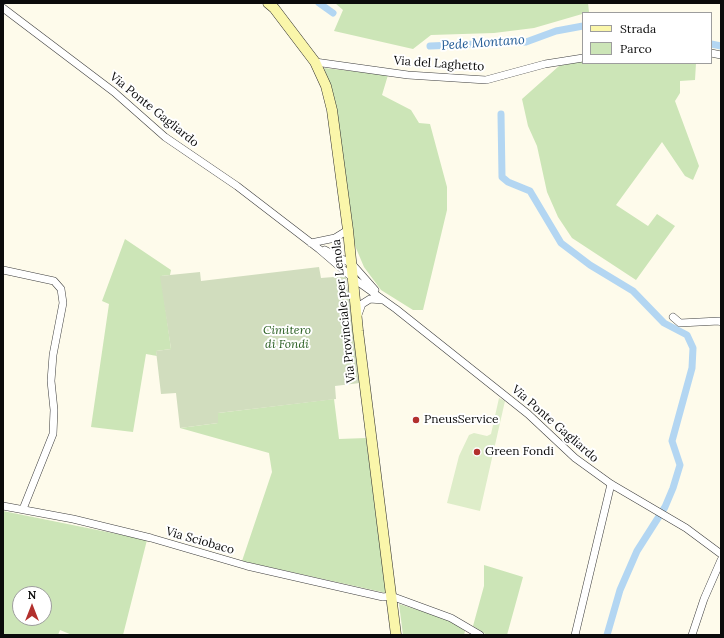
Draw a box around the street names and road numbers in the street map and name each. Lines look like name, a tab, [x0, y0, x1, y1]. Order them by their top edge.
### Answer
street label: Via del Laghetto	[393, 54, 485, 74]
street label: Via Ponte Gagliardo	[107, 70, 201, 150]
street label: Via Provinciale per Lenola	[329, 238, 359, 384]
street label: Via Ponte Gagliardo	[509, 382, 601, 466]
street label: Via Sciobaco	[164, 524, 236, 558]

